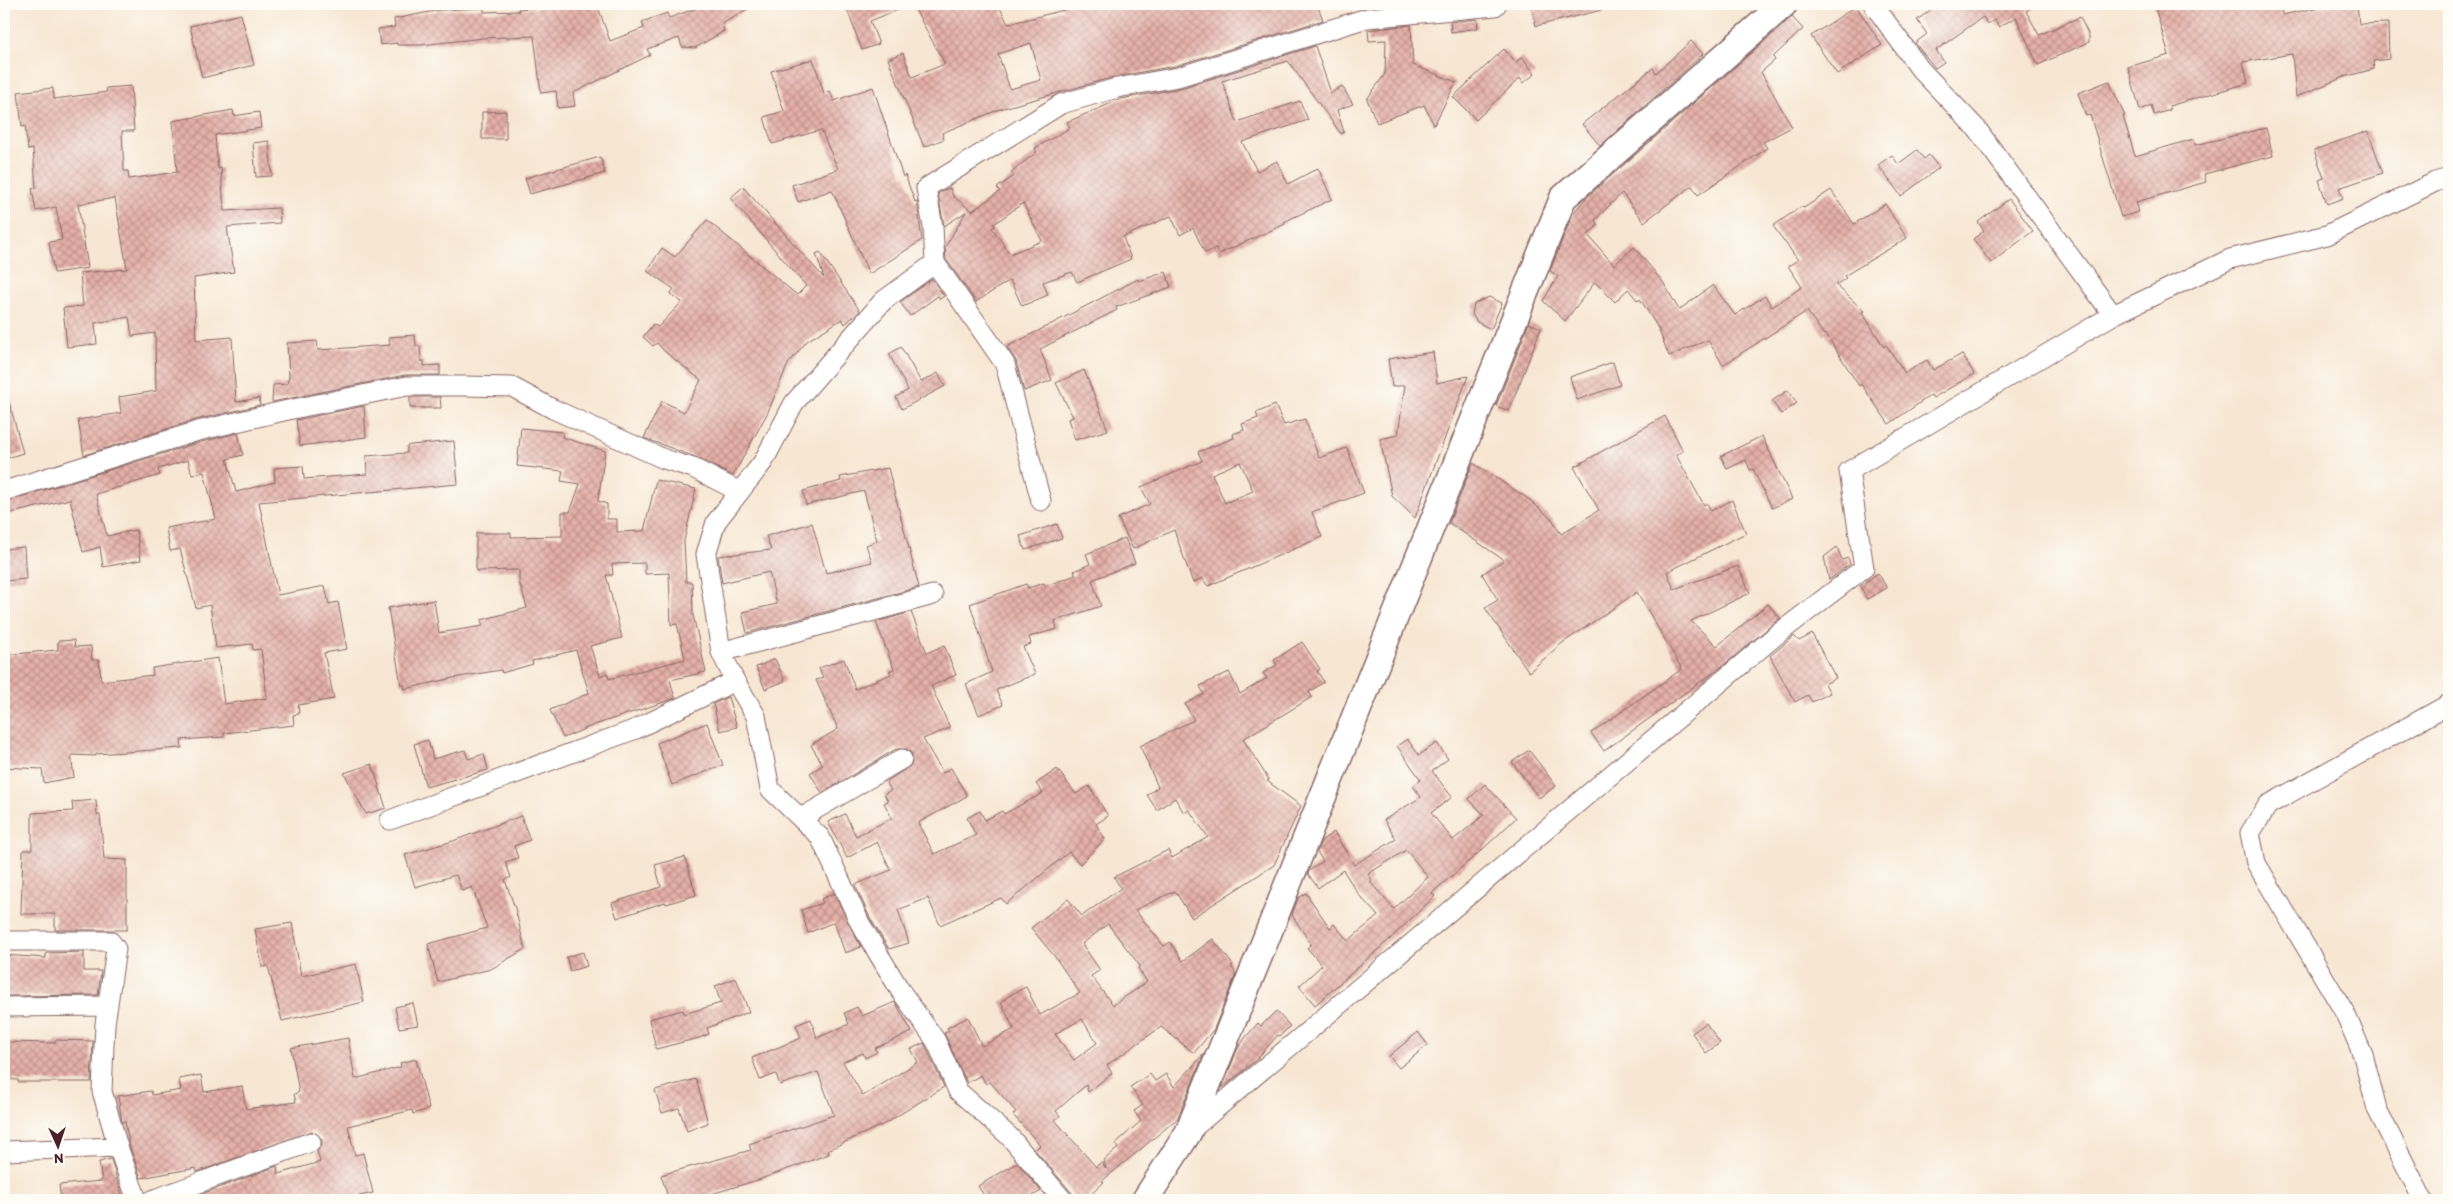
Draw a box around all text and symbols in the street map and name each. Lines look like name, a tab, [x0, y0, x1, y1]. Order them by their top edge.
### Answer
north arrow	[32, 1122, 82, 1172]
text: N	[53, 1150, 64, 1167]

